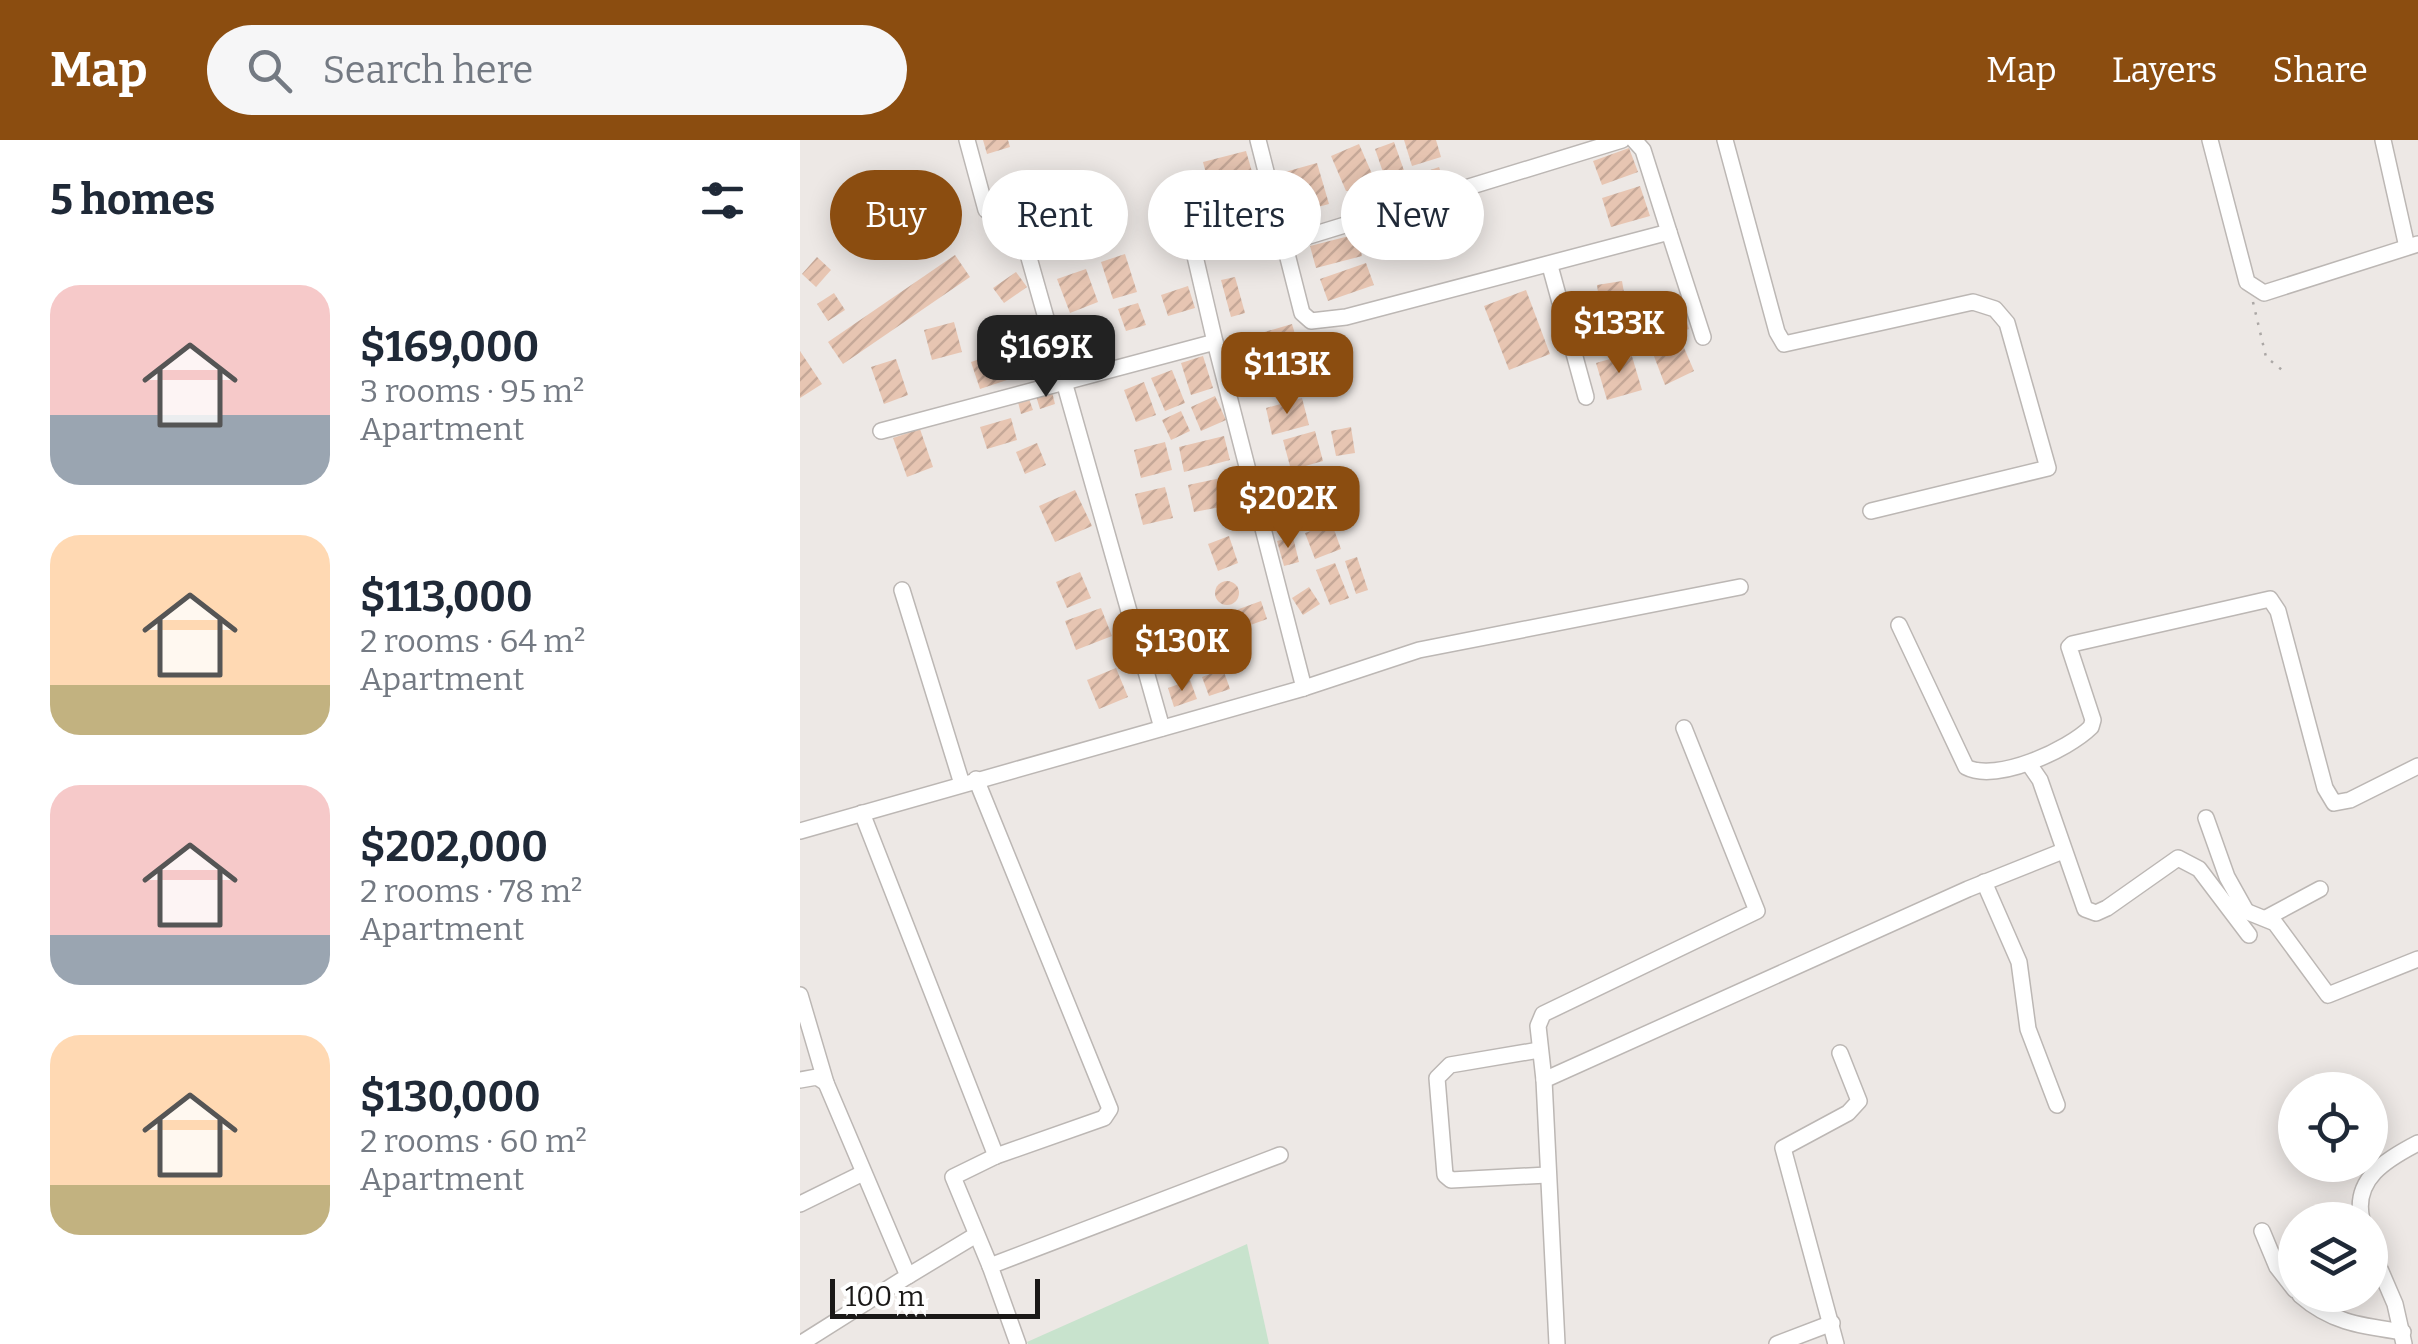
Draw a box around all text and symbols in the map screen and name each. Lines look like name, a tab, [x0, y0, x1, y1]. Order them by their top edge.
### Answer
search box	[207, 25, 907, 115]
text: Map	[50, 41, 147, 99]
icon: search	[242, 43, 297, 98]
text: Search here	[322, 47, 533, 93]
text: Map	[1986, 49, 2057, 91]
text: Layers	[2112, 49, 2217, 91]
text: Share	[2272, 49, 2368, 91]
chip: Buy	[830, 170, 962, 260]
chip: Rent	[982, 170, 1128, 260]
chip: Filters	[1148, 170, 1321, 260]
chip: New	[1341, 170, 1484, 260]
icon: filters	[695, 173, 750, 228]
text: 5 homes	[50, 175, 215, 225]
pin: $133K	[1549, 291, 1689, 376]
text: $133K	[1573, 304, 1665, 342]
pin: $169K	[976, 315, 1116, 400]
text: $169,000	[360, 322, 539, 372]
icon: home	[130, 325, 250, 445]
text: $169K	[999, 328, 1093, 366]
pin: $113K	[1217, 332, 1357, 417]
text: $113K	[1243, 345, 1331, 383]
text: 3 rooms · 95 m²	[360, 372, 584, 410]
text: Apartment	[360, 410, 524, 448]
pin: $202K	[1218, 466, 1358, 551]
text: $202K	[1239, 479, 1337, 517]
text: $113,000	[360, 572, 533, 622]
icon: home	[130, 575, 250, 695]
pin: $130K	[1112, 609, 1252, 694]
text: 2 rooms · 64 m²	[360, 622, 585, 660]
text: $130K	[1135, 622, 1229, 660]
text: Apartment	[360, 660, 524, 698]
text: $202,000	[360, 822, 548, 872]
icon: home	[130, 825, 250, 945]
text: 2 rooms · 78 m²	[360, 872, 582, 910]
text: Apartment	[360, 910, 524, 948]
text: $130,000	[360, 1072, 541, 1122]
map controls	[2278, 1072, 2388, 1312]
button: locate	[2278, 1072, 2388, 1182]
icon: home	[130, 1075, 250, 1195]
text: 2 rooms · 60 m²	[360, 1122, 587, 1160]
text: Apartment	[360, 1160, 524, 1198]
button: layers	[2278, 1202, 2388, 1312]
scale bar	[830, 1274, 1040, 1318]
text: 100 m	[845, 1280, 925, 1313]

